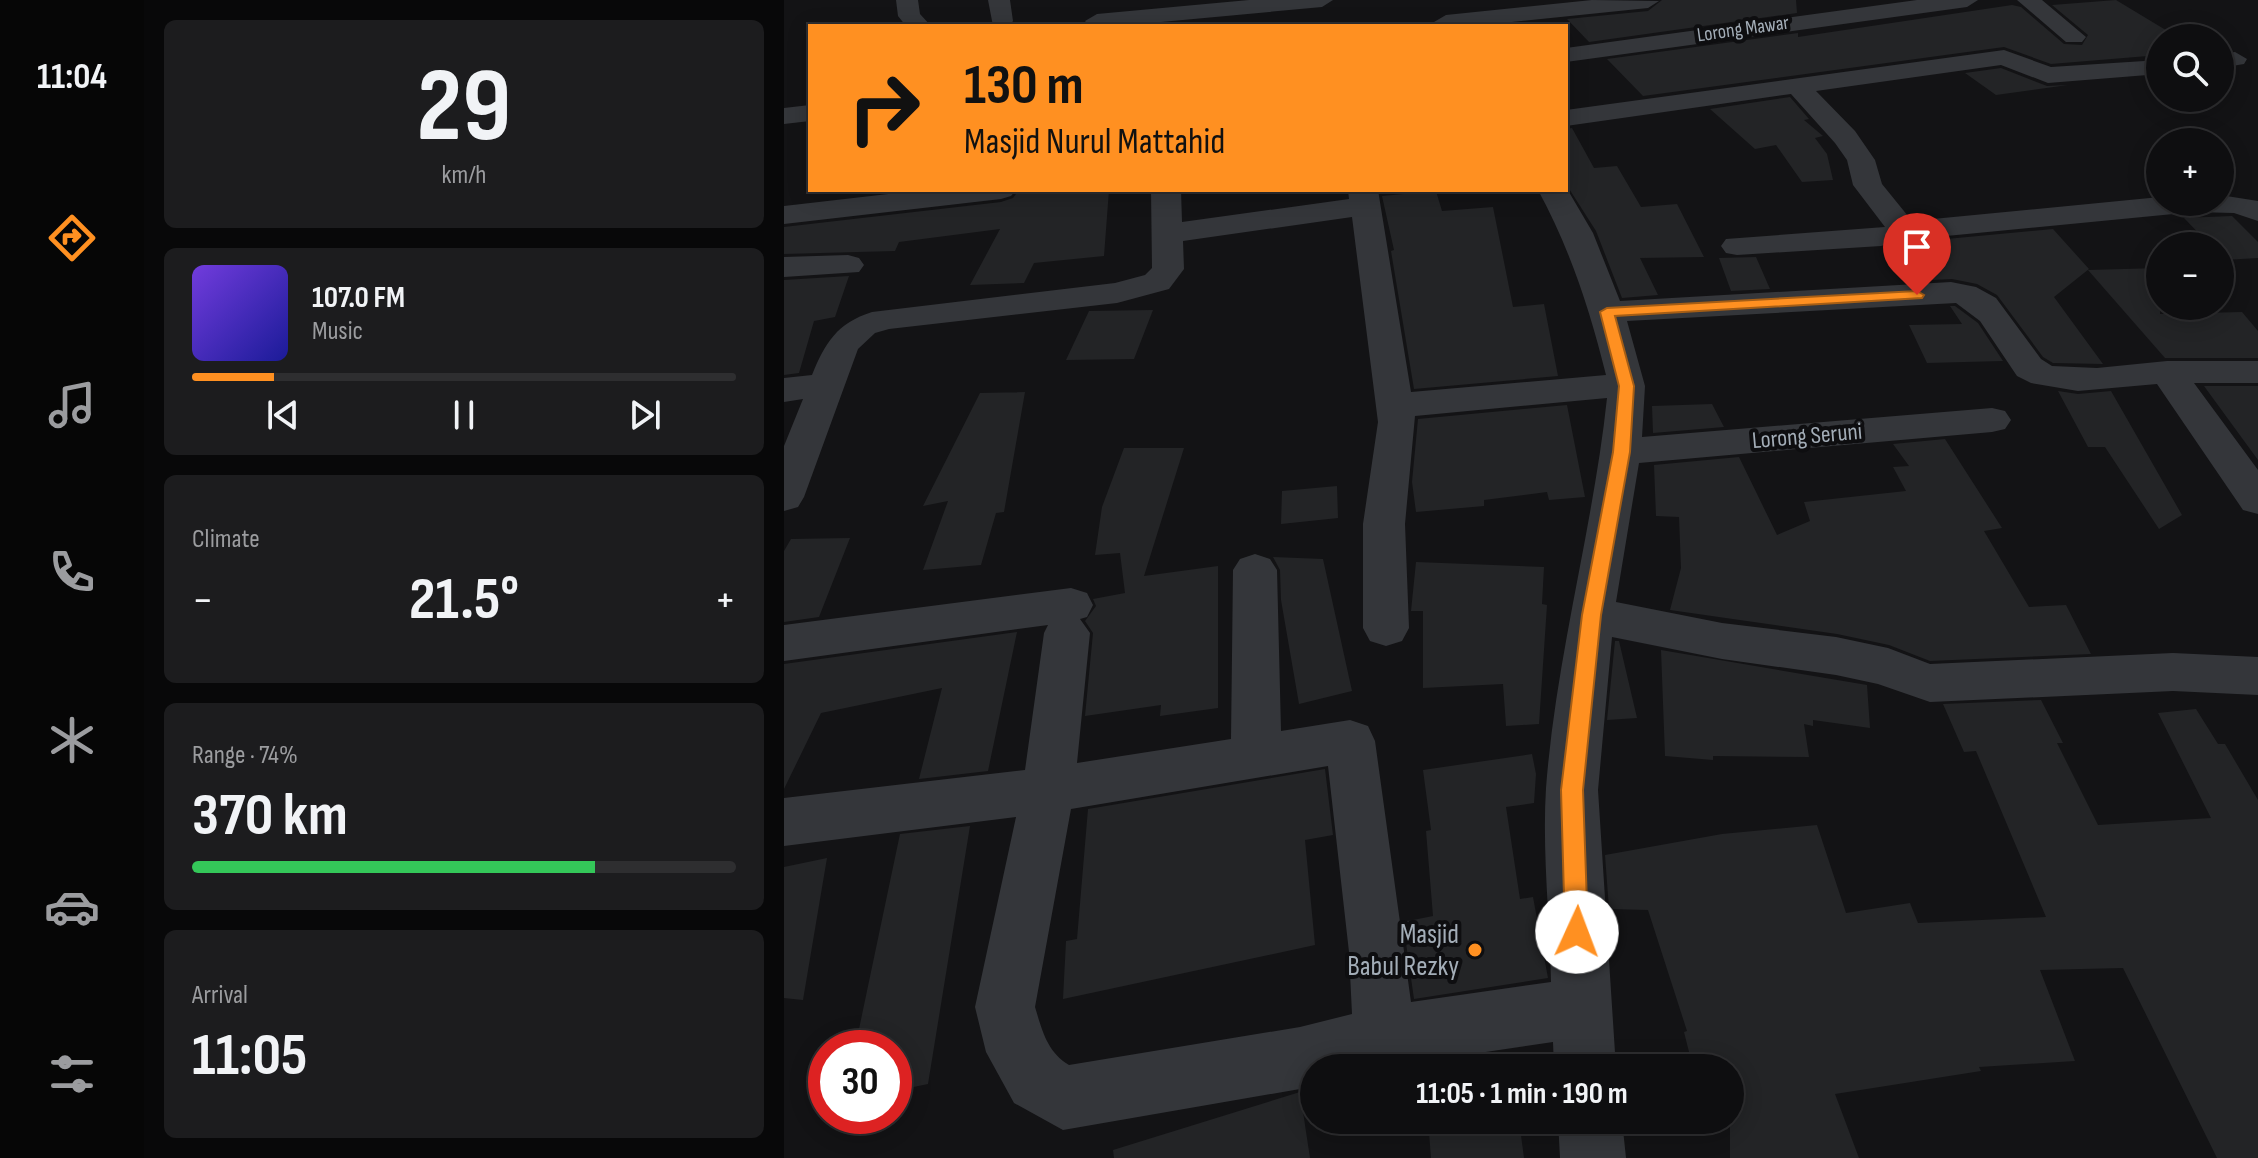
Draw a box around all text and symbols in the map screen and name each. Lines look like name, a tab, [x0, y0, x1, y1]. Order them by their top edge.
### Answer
street label: Lorong Mawar	[1695, 11, 1791, 47]
map controls	[2146, 24, 2234, 320]
button: search	[2146, 24, 2234, 112]
text: 29	[417, 45, 511, 170]
text: 130 m	[964, 53, 1084, 120]
text: 11:04	[37, 56, 107, 99]
icon: right	[832, 56, 936, 160]
text: Masjid Nurul Mattahid	[964, 121, 1225, 164]
button: +	[2146, 128, 2234, 216]
text: km/h	[442, 160, 486, 191]
icon: directions	[44, 210, 100, 266]
pin	[1883, 213, 1951, 295]
icon: arrive	[1895, 225, 1939, 269]
button: −	[2146, 232, 2234, 320]
text: 107.0 FM	[312, 280, 405, 316]
text: Music	[312, 316, 363, 347]
icon: music	[44, 377, 100, 433]
icon: previous	[261, 393, 305, 437]
icon: pause	[442, 393, 486, 437]
icon: next	[623, 393, 667, 437]
street label: Lorong Seruni	[1751, 417, 1863, 455]
text: Climate	[192, 524, 260, 555]
icon: phone	[44, 544, 100, 600]
text: 21.5°	[409, 564, 519, 636]
text: −	[192, 574, 214, 627]
text: +	[714, 574, 736, 627]
icon: climate	[44, 712, 100, 768]
text: Range · 74%	[192, 740, 298, 771]
text: 370 km	[192, 780, 348, 852]
icon: car	[44, 879, 100, 935]
position arrow	[1535, 890, 1619, 974]
place label: Masjid Babul Rezky	[1347, 918, 1459, 983]
marker: Masjid Babul Rezky	[1466, 941, 1484, 959]
text: Arrival	[192, 980, 248, 1011]
text: 11:05	[192, 1020, 307, 1092]
speed limit sign: 30	[808, 1030, 912, 1134]
icon: filters	[44, 1046, 100, 1102]
text: 11:05 · 1 min · 190 m	[1416, 1076, 1628, 1112]

